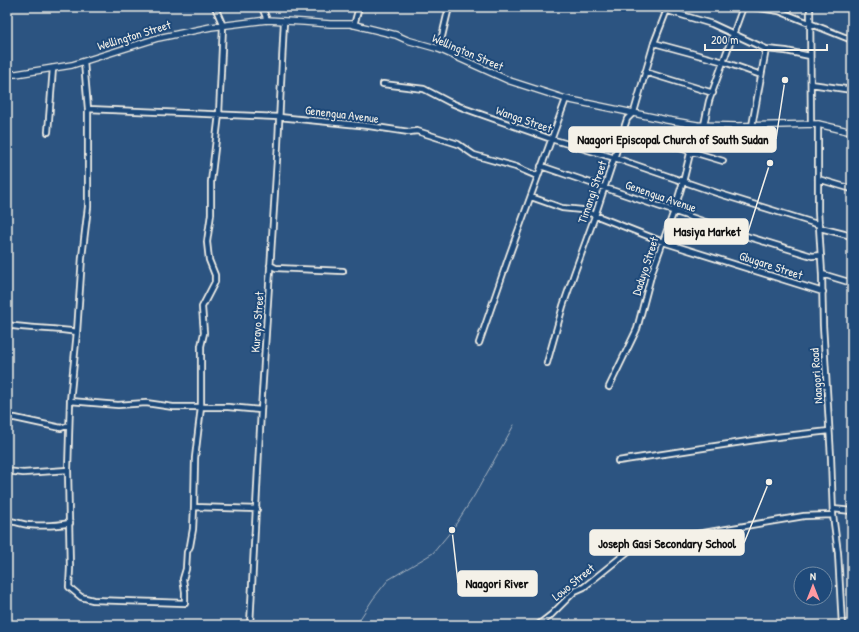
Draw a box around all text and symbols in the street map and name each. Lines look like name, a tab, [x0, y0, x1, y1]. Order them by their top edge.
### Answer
street label: Wellington Street	[95, 16, 174, 54]
scale bar	[705, 26, 827, 52]
street label: Wellington Street	[430, 29, 507, 75]
text: 200 m	[711, 31, 738, 48]
street label: Genengua Avenue	[304, 101, 380, 127]
street label: Wanga Street	[494, 101, 555, 137]
callout: Naagori Episcopal Church of South Sudan	[569, 127, 776, 152]
text: Naagori Episcopal Church of South Sudan	[577, 130, 769, 149]
street label: Timangi Street	[573, 158, 611, 226]
street label: Genengua Avenue	[623, 176, 699, 216]
callout: Masiya Market	[665, 219, 748, 244]
text: Masiya Market	[673, 222, 741, 241]
street label: Daduyo Street	[628, 234, 663, 297]
street label: Gbugare Street	[737, 247, 806, 283]
street label: Kurayo Street	[246, 290, 268, 353]
street label: Naagori Road	[806, 347, 826, 404]
callout: Joseph Gasi Secondary School	[590, 530, 744, 555]
text: Joseph Gasi Secondary School	[598, 534, 736, 553]
street label: Lowo Street	[548, 559, 599, 604]
north arrow	[793, 566, 833, 606]
text: N	[810, 569, 816, 583]
callout: Naagori River	[458, 571, 537, 596]
text: Naagori River	[465, 574, 530, 593]

